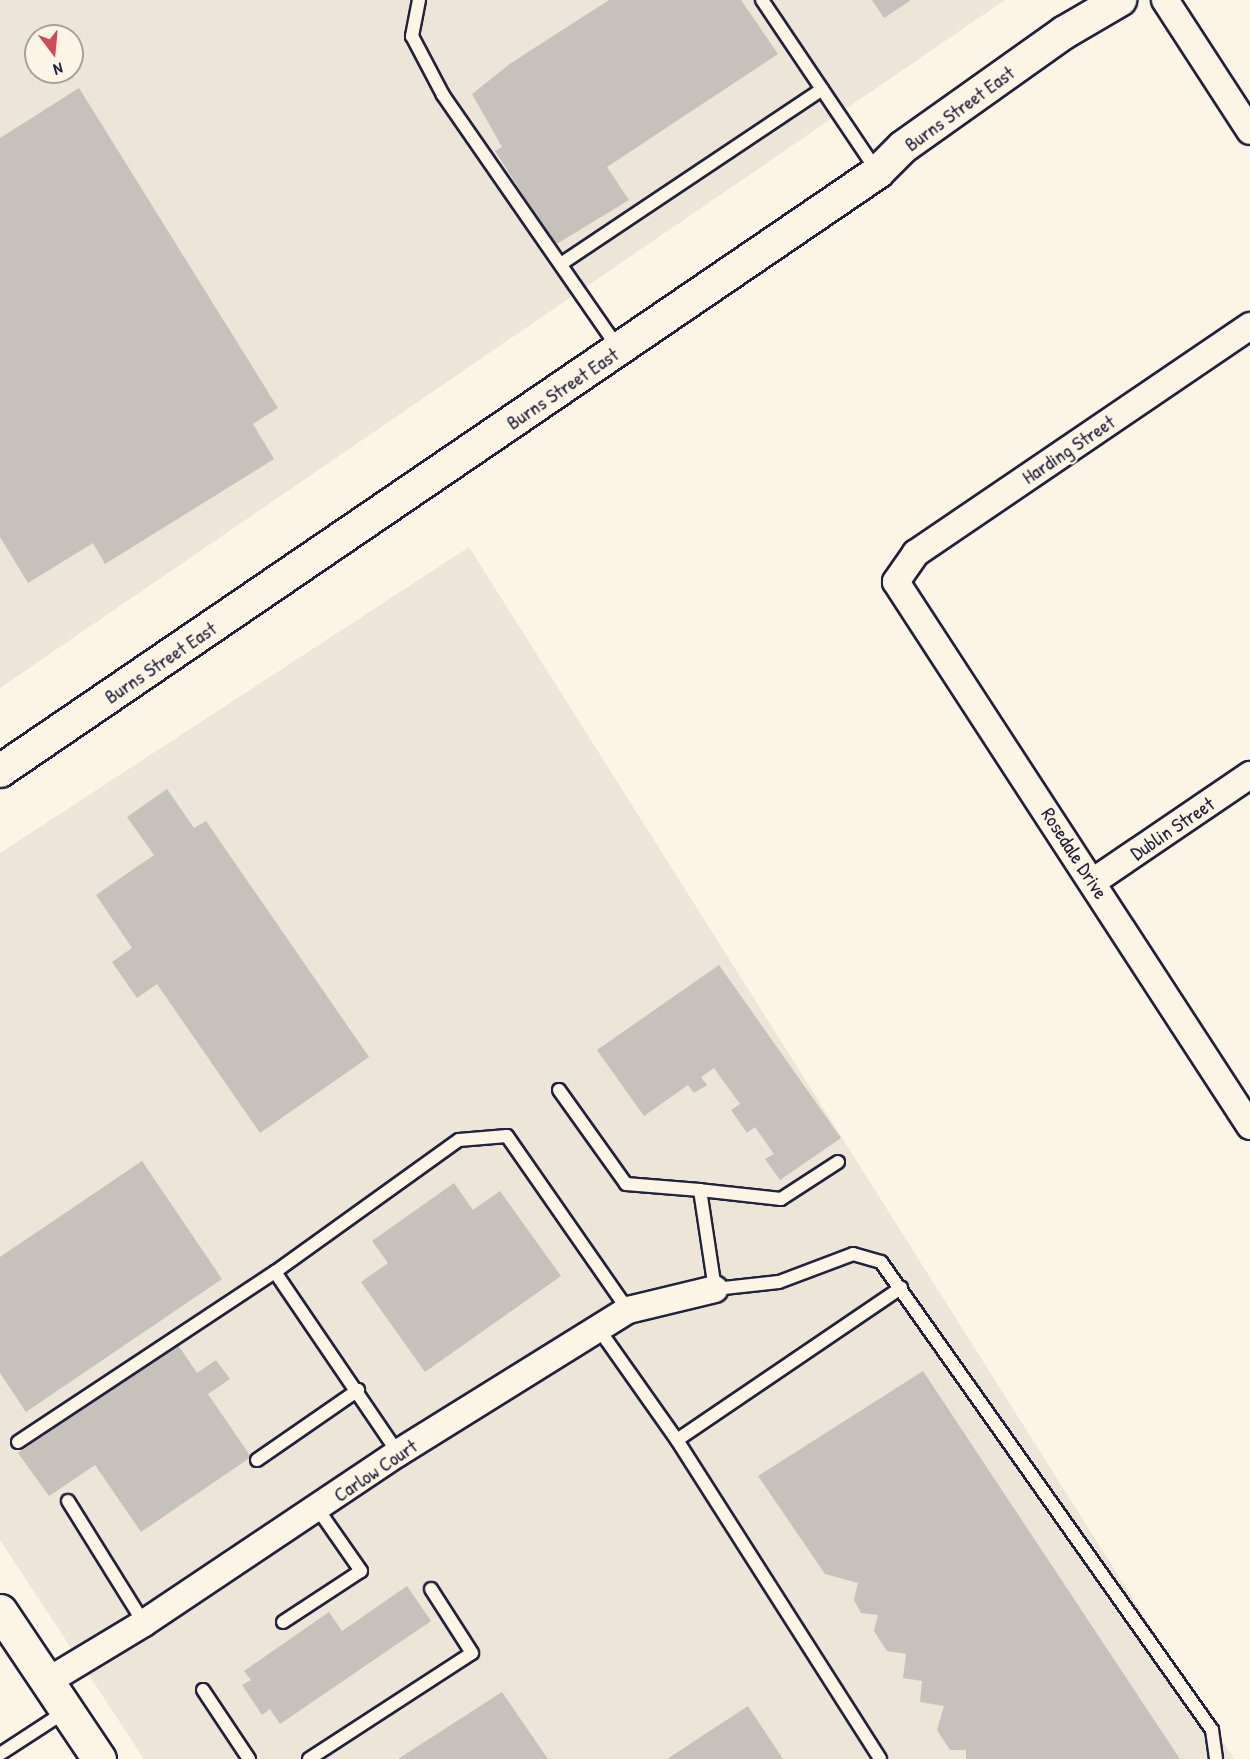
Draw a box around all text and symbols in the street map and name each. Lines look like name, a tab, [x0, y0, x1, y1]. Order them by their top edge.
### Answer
north arrow	[24, 24, 84, 84]
text: N	[51, 58, 66, 81]
street label: Burns Street East	[900, 60, 1018, 156]
street label: Burns Street East	[502, 342, 622, 434]
street label: Harding Street	[1017, 409, 1119, 489]
street label: Burns Street East	[100, 616, 220, 708]
street label: Dublin Street	[1126, 791, 1218, 865]
street label: Rosedale Drive	[1037, 803, 1113, 903]
street label: Carlow Court	[329, 1433, 421, 1507]

